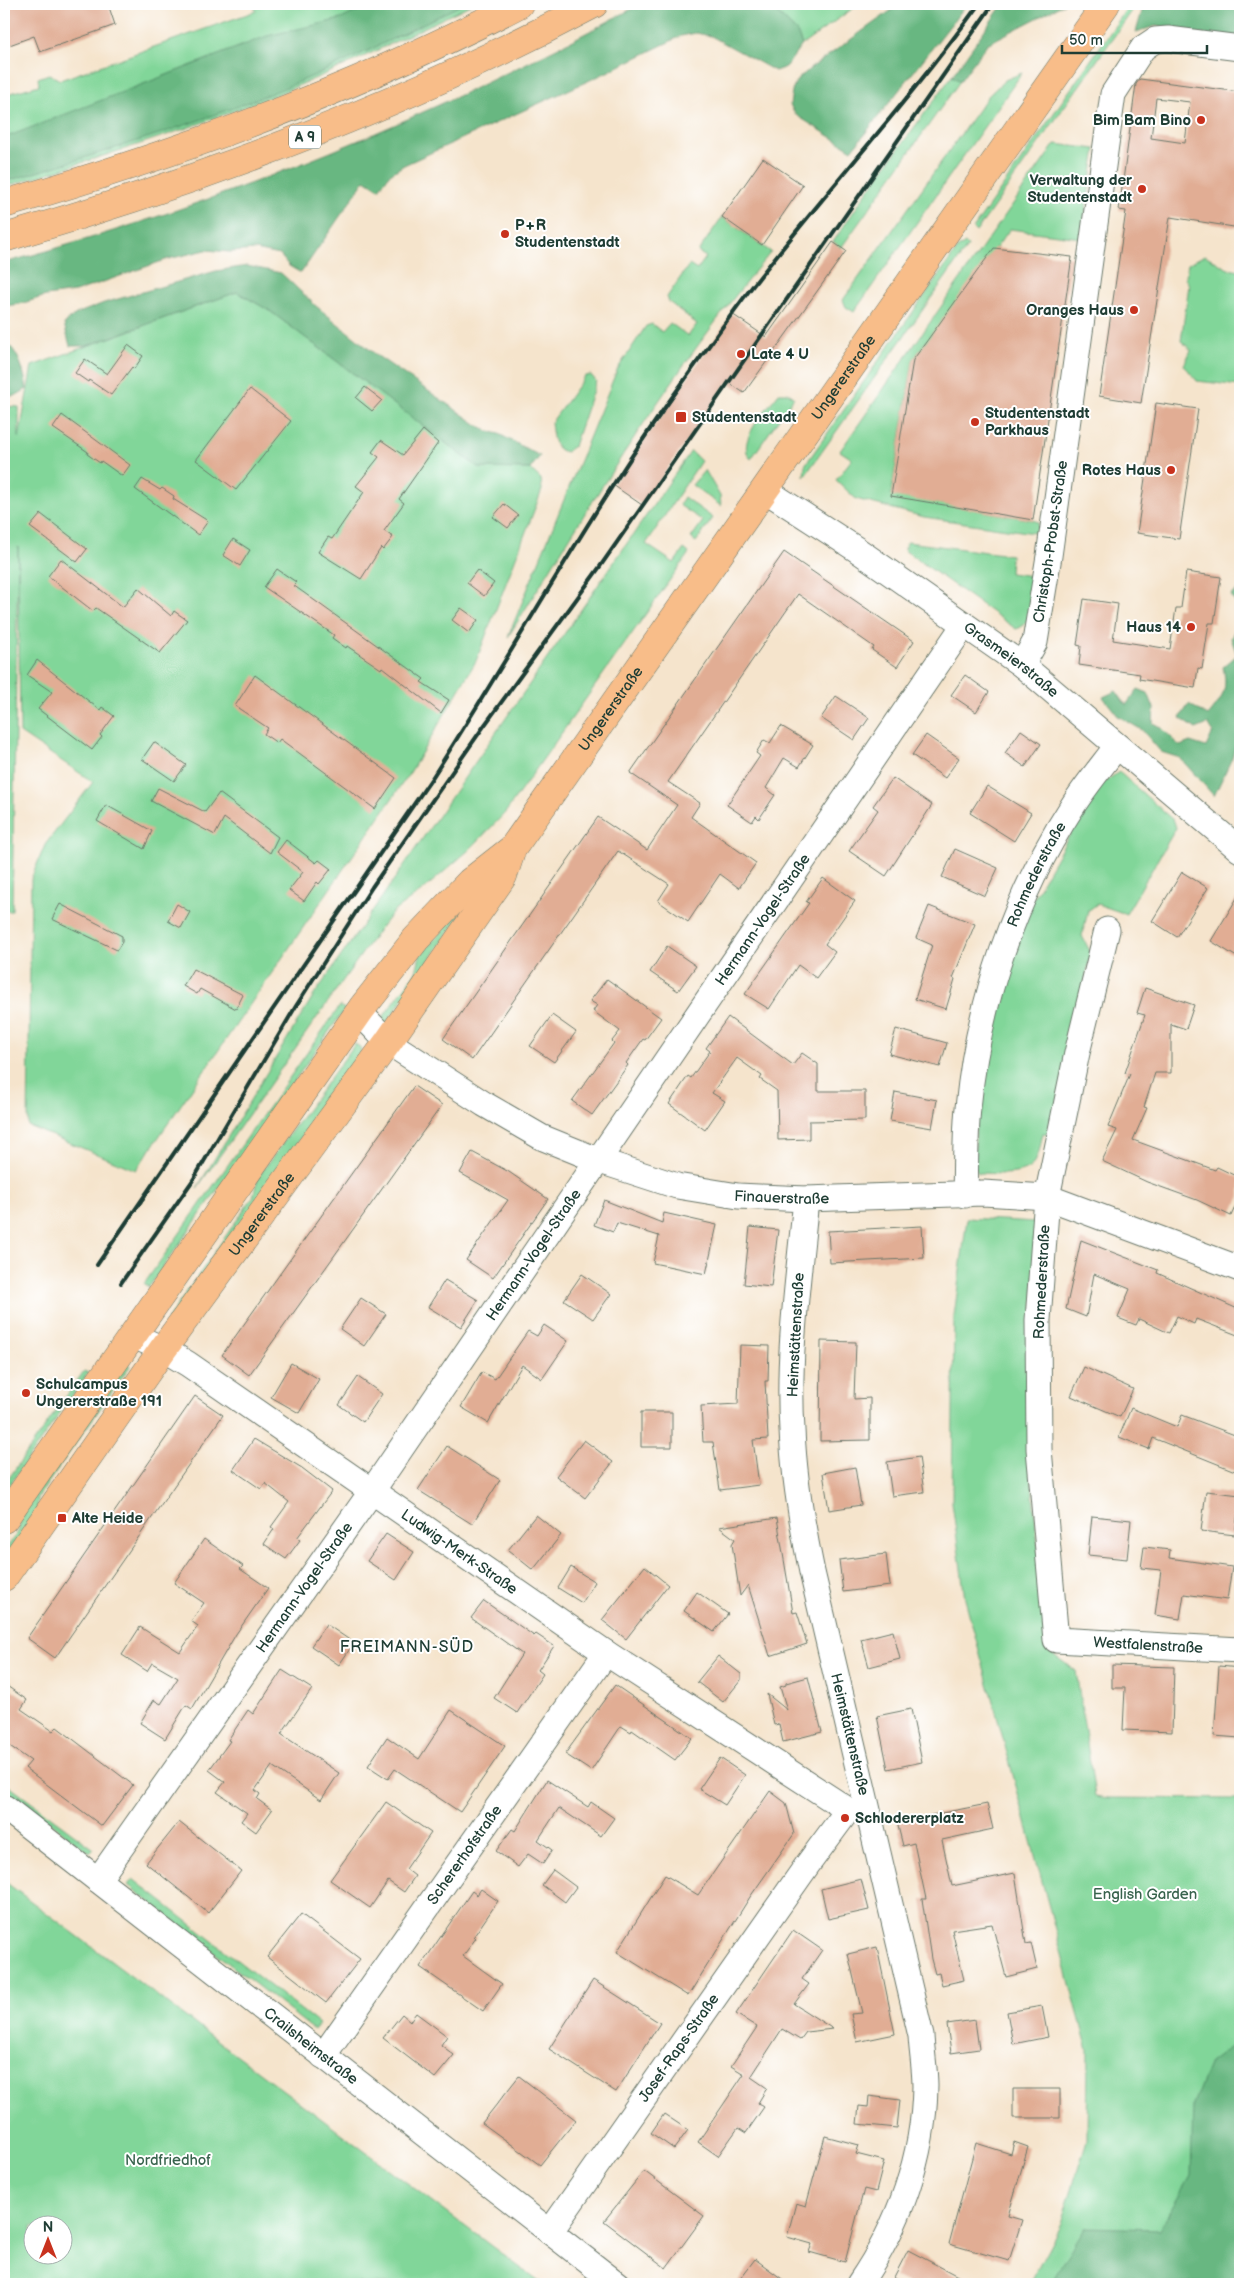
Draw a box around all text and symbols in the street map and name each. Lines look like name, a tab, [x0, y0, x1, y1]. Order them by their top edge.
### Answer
scale bar	[1062, 22, 1206, 54]
text: 50 m	[1069, 31, 1103, 50]
place label: Bim Bam Bino	[1093, 111, 1191, 130]
marker: Bim Bam Bino	[1195, 114, 1207, 126]
road number: A 9	[289, 125, 321, 148]
place label: Verwaltung der Studentenstadt	[1027, 171, 1133, 207]
marker: Verwaltung der Studentenstadt	[1136, 183, 1148, 195]
place label: P+R Studentenstadt	[515, 216, 620, 252]
marker: P+R Studentenstadt	[499, 228, 511, 240]
place label: Oranges Haus	[1026, 301, 1124, 320]
marker: Oranges Haus	[1128, 304, 1140, 316]
street label: Ungererstraße	[807, 331, 880, 423]
place label: Late 4 U	[751, 345, 809, 364]
marker: Late 4 U	[735, 348, 747, 360]
place label: Studentenstadt Parkhaus	[985, 404, 1090, 440]
place label: Studentenstadt	[692, 408, 797, 427]
marker: Studentenstadt	[674, 410, 688, 424]
marker: Studentenstadt Parkhaus	[969, 416, 981, 428]
street label: Christoph-Probst-Straße	[1029, 459, 1072, 624]
place label: Rotes Haus	[1082, 461, 1161, 480]
marker: Rotes Haus	[1165, 464, 1177, 476]
street label: Grasmeierstraße	[960, 618, 1063, 702]
place label: Haus 14	[1126, 618, 1181, 637]
marker: Haus 14	[1185, 621, 1197, 633]
street label: Ungererstraße	[574, 662, 647, 755]
street label: Rohmederstraße	[1003, 818, 1070, 930]
street label: Hermann-Vogel-Straße	[711, 850, 814, 989]
street label: Ungererstraße	[225, 1168, 299, 1260]
street label: Hermann-Vogel-Straße	[482, 1185, 585, 1324]
street label: Finauerstraße	[734, 1186, 830, 1209]
street label: Rohmederstraße	[1030, 1224, 1054, 1340]
street label: Heimstättenstraße	[783, 1272, 809, 1398]
place label: Schulcampus Ungererstraße 191	[36, 1375, 162, 1411]
marker: Schulcampus Ungererstraße 191	[20, 1387, 32, 1399]
street label: Ludwig-Merk-Straße	[398, 1505, 522, 1599]
place label: Alte Heide	[71, 1509, 144, 1528]
marker: Alte Heide	[56, 1512, 68, 1524]
street label: Hermann-Vogel-Straße	[252, 1518, 357, 1656]
street label: Westfalenstraße	[1093, 1633, 1204, 1657]
district label: FREIMANN-SÜD	[340, 1636, 474, 1657]
street label: Heimstättenstraße	[827, 1671, 874, 1797]
street label: Schererhofstraße	[423, 1801, 506, 1908]
place label: Schlodererplatz	[855, 1809, 964, 1828]
marker: Schlodererplatz	[839, 1812, 851, 1824]
park label: English Garden	[1093, 1885, 1197, 1904]
street label: Josef-Raps-Straße	[635, 1990, 723, 2106]
street label: Crailsheimstraße	[260, 2003, 362, 2089]
park label: Nordfriedhof	[125, 2151, 211, 2170]
north arrow	[22, 2216, 72, 2266]
text: N	[43, 2219, 53, 2236]

